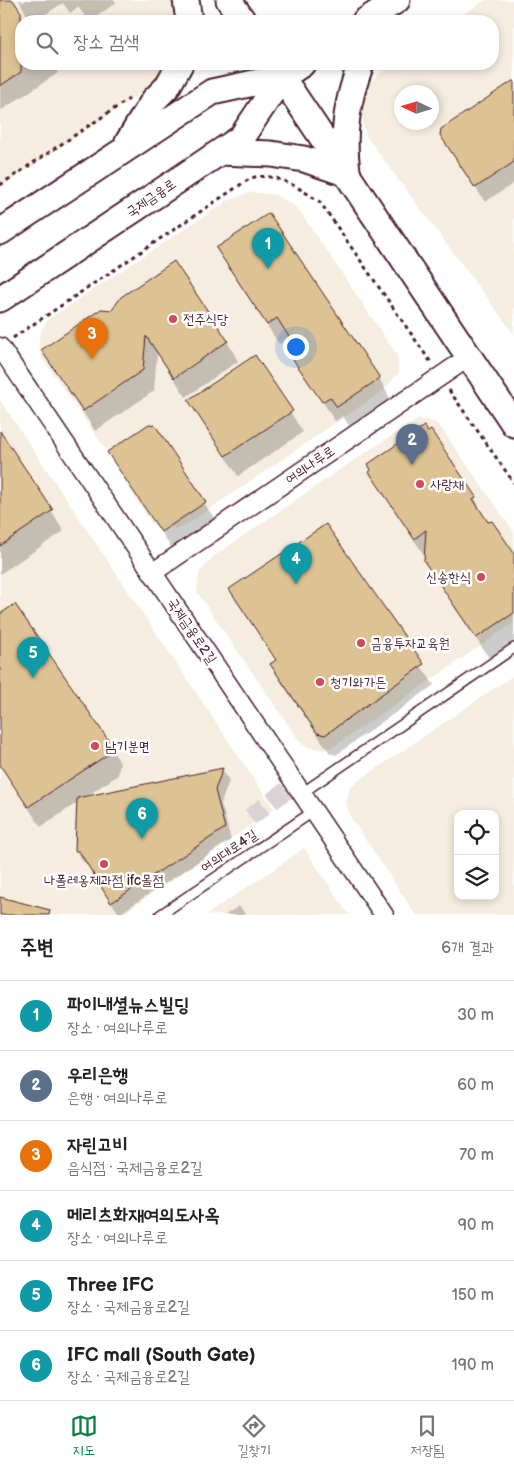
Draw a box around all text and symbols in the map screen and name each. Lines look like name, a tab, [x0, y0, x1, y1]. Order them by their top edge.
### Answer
search box	[15, 15, 499, 70]
icon: search	[33, 29, 61, 57]
text: 장소 검색	[73, 31, 139, 54]
north arrow	[394, 85, 439, 130]
street label: 국제금융로	[123, 175, 179, 221]
pin: 1	[252, 228, 284, 269]
place label: 전주식당	[183, 311, 229, 328]
marker: 전주식당	[167, 313, 179, 325]
pin: 3	[76, 318, 108, 359]
your location	[283, 334, 309, 360]
pin: 2	[396, 424, 428, 465]
street label: 여의나루로	[282, 442, 338, 488]
place label: 사랑채	[430, 476, 464, 493]
marker: 사랑채	[414, 478, 426, 490]
pin: 4	[280, 543, 312, 584]
place label: 신송한식	[426, 569, 471, 586]
marker: 신송한식	[475, 571, 487, 583]
street label: 국제금융로2길	[164, 595, 221, 668]
place label: 금융투자교육원	[371, 635, 450, 652]
pin: 5	[17, 637, 49, 678]
marker: 금융투자교육원	[355, 637, 367, 649]
place label: 청기와가든	[330, 674, 386, 691]
marker: 청기와가든	[314, 676, 326, 688]
place label: 남기분면	[105, 738, 150, 755]
marker: 남기분면	[89, 740, 101, 752]
pin: 6	[126, 798, 158, 839]
map controls	[454, 810, 499, 900]
button: locate	[454, 810, 499, 855]
street label: 여의대로4길	[197, 825, 261, 876]
button: layers	[454, 855, 499, 900]
marker: 나폴레옹제과점 ifc몰점	[98, 858, 110, 870]
place label: 나폴레옹제과점 ifc몰점	[44, 872, 164, 889]
text: 주변	[20, 935, 54, 960]
text: 6개 결과	[441, 939, 494, 958]
text: 파이내셜뉴스빌딩	[67, 994, 189, 1017]
text: 1	[33, 1006, 39, 1025]
text: 30 m	[457, 1006, 494, 1025]
text: 장소 · 여의나루로	[67, 1019, 168, 1038]
text: 우리은행	[67, 1064, 128, 1087]
text: 2	[31, 1076, 41, 1095]
text: 60 m	[457, 1076, 494, 1095]
text: 은행 · 여의나루로	[67, 1089, 168, 1108]
text: 자린고비	[67, 1134, 128, 1157]
text: 3	[31, 1146, 41, 1165]
text: 70 m	[459, 1146, 494, 1165]
text: 음식점 · 국제금융로2길	[67, 1159, 203, 1178]
text: 메리츠화재여의도사옥	[67, 1204, 220, 1227]
text: 4	[31, 1216, 41, 1235]
text: 90 m	[458, 1216, 494, 1235]
text: 장소 · 여의나루로	[67, 1229, 168, 1248]
text: Three IFC	[67, 1274, 154, 1297]
text: 5	[31, 1286, 41, 1305]
text: 150 m	[452, 1286, 494, 1305]
text: 장소 · 국제금융로2길	[67, 1298, 190, 1317]
text: IFC mall (South Gate)	[67, 1344, 255, 1367]
text: 6	[31, 1356, 41, 1375]
text: 190 m	[452, 1356, 494, 1375]
text: 장소 · 국제금융로2길	[67, 1368, 190, 1387]
tab: 지도	[70, 1412, 98, 1460]
tab: 길찾기	[237, 1412, 271, 1460]
tab: 저장됨	[410, 1412, 444, 1460]

